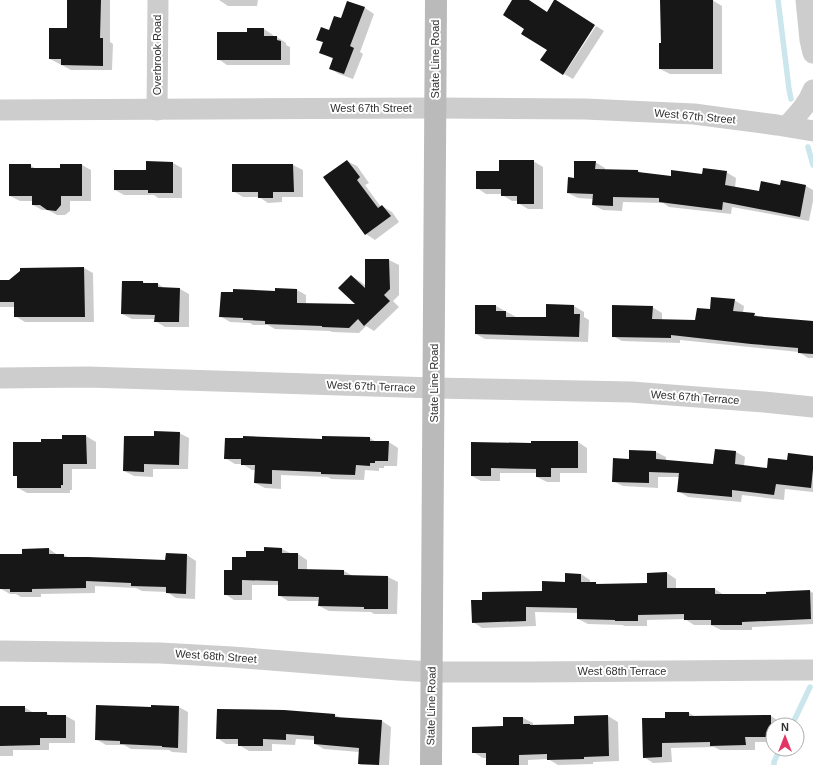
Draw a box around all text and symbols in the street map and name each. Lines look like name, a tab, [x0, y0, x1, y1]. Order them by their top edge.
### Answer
street label: Overbrook Road	[151, 15, 163, 95]
street label: State Line Road	[429, 20, 441, 98]
street label: West 67th Street	[330, 102, 412, 114]
street label: West 67th Street	[654, 106, 736, 126]
street label: State Line Road	[428, 344, 440, 422]
street label: West 67th Terrace	[326, 378, 416, 394]
street label: West 67th Terrace	[650, 388, 740, 406]
street label: West 68th Street	[175, 647, 257, 665]
street label: West 68th Terrace	[578, 665, 666, 677]
street label: State Line Road	[424, 666, 438, 746]
north arrow	[765, 717, 805, 757]
text: N	[781, 721, 789, 733]

